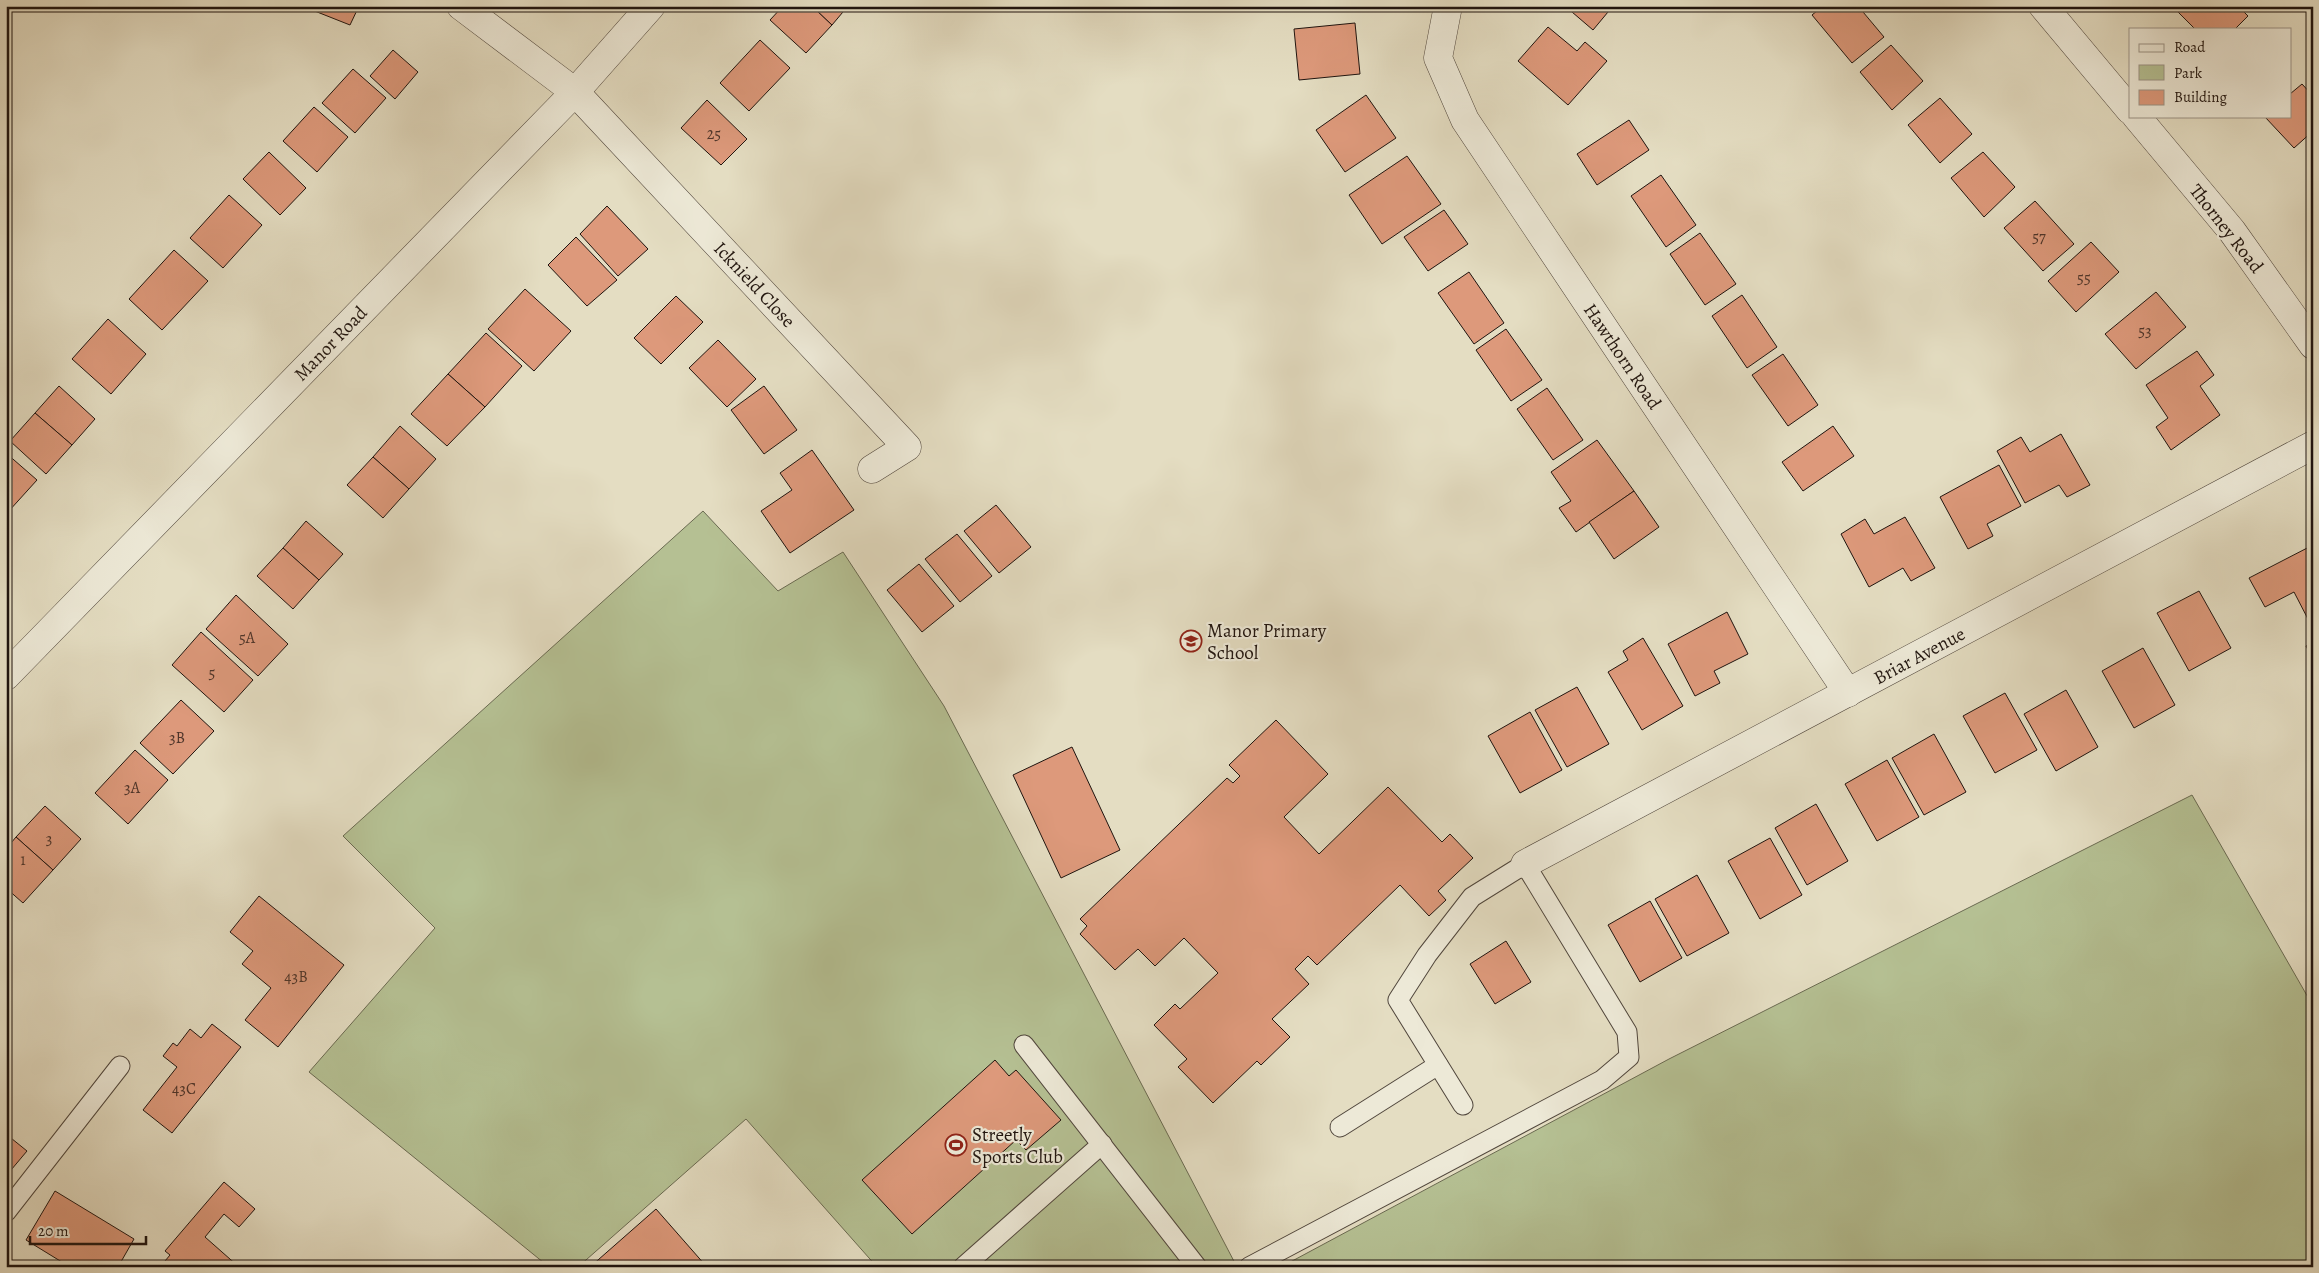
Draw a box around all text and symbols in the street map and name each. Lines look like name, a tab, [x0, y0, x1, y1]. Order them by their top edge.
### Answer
legend	[2129, 28, 2292, 118]
text: Road	[2174, 37, 2206, 57]
text: Park	[2174, 63, 2203, 83]
text: Building	[2174, 87, 2227, 107]
house number: 25	[707, 123, 721, 145]
street label: Thorney Road	[2183, 179, 2270, 279]
house number: 57	[2032, 226, 2046, 248]
street label: Icknield Close	[708, 236, 801, 333]
house number: 55	[2077, 267, 2091, 289]
street label: Hawthorn Road	[1577, 298, 1668, 415]
street label: Manor Road	[288, 300, 374, 387]
house number: 53	[2138, 320, 2152, 342]
place label: Manor Primary School	[1207, 618, 1327, 666]
street label: Briar Avenue	[1869, 621, 1970, 691]
house number: 5A	[239, 627, 256, 649]
school or university icon: Manor Primary School	[1179, 629, 1203, 653]
house number: 5	[209, 662, 216, 684]
house number: 3B	[169, 727, 185, 749]
house number: 3A	[124, 777, 141, 799]
house number: 3	[46, 828, 52, 850]
house number: 1	[20, 849, 26, 871]
house number: 43B	[284, 966, 308, 988]
house number: 43C	[172, 1078, 196, 1100]
place label: Streetly Sports Club	[972, 1122, 1063, 1170]
sports icon: Streetly Sports Club	[944, 1133, 968, 1157]
scale bar	[30, 1213, 146, 1245]
text: 20 m	[38, 1221, 69, 1241]

